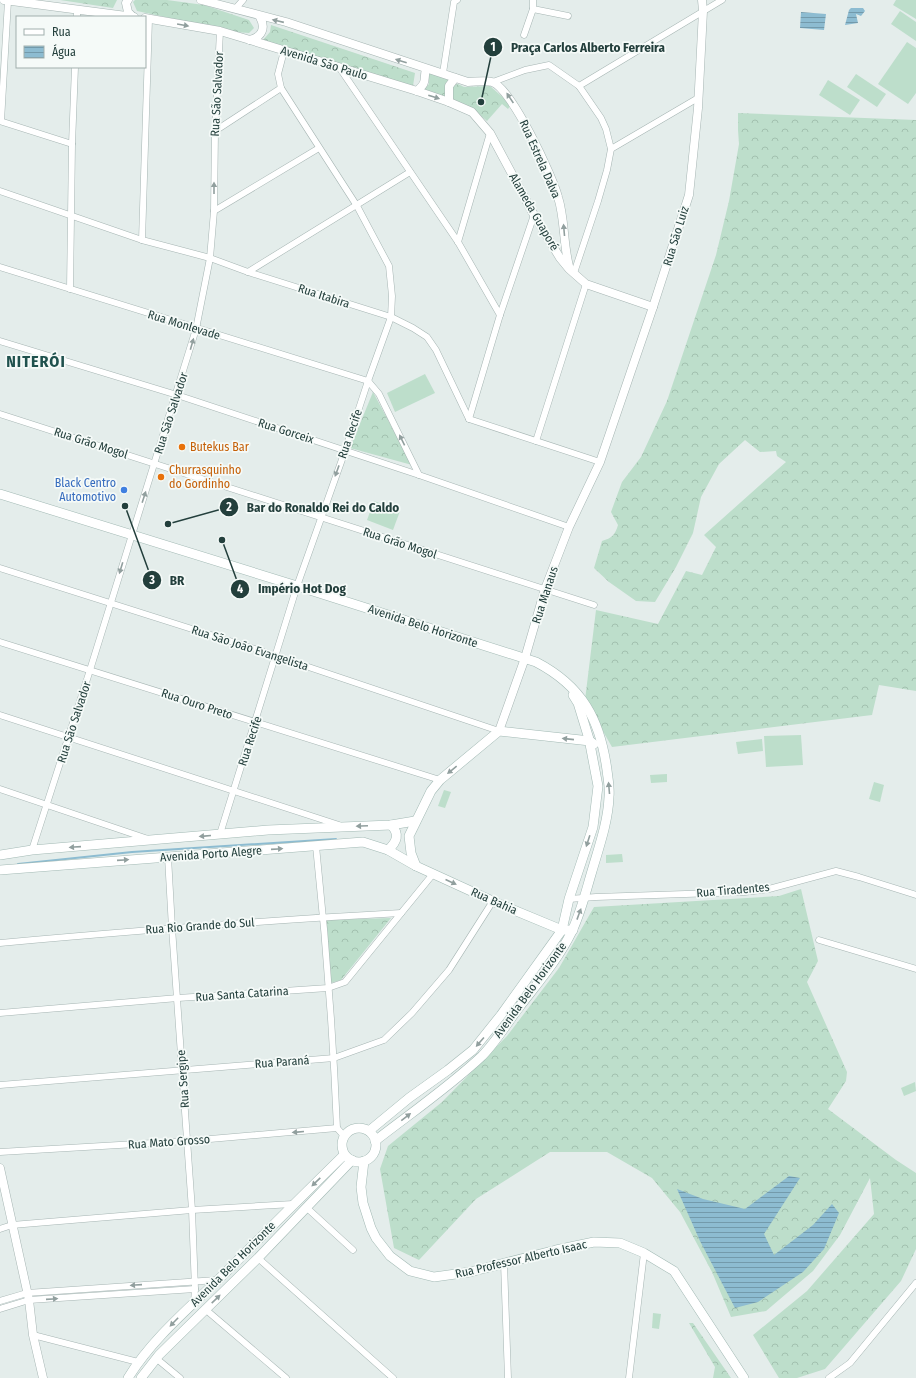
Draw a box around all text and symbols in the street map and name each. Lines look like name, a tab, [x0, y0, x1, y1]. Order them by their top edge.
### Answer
legend	[16, 16, 146, 68]
one-way arrow	[272, 17, 284, 23]
one-way arrow	[177, 22, 190, 28]
text: Rua	[52, 25, 71, 39]
callout: Praça Carlos Alberto Ferreira	[483, 35, 673, 60]
text: 1	[490, 40, 496, 54]
text: Praça Carlos Alberto Ferreira	[511, 40, 665, 56]
street label: Avenida São Paulo	[279, 43, 369, 83]
text: Água	[52, 44, 76, 59]
street label: Rua São Salvador	[208, 50, 226, 137]
one-way arrow	[395, 58, 407, 64]
one-way arrow	[506, 93, 514, 103]
one-way arrow	[429, 94, 441, 100]
street label: Rua Estrela Dalva	[516, 118, 564, 201]
street label: Alameda Guaporé	[506, 171, 562, 253]
one-way arrow	[211, 181, 217, 194]
street label: Rua São Luiz	[660, 204, 692, 268]
one-way arrow	[560, 224, 567, 236]
street label: Rua Itabira	[296, 281, 352, 311]
street label: Rua Monlevade	[146, 307, 222, 343]
one-way arrow	[189, 338, 195, 350]
district label: NITERÓI	[6, 352, 66, 371]
street label: Rua São Salvador	[151, 370, 191, 456]
street label: Rua Recife	[335, 407, 365, 461]
street label: Rua Gorceix	[256, 415, 316, 447]
street label: Rua Grão Mogol	[52, 424, 130, 462]
one-way arrow	[399, 434, 405, 446]
place label: Butekus Bar	[190, 440, 250, 454]
marker: Butekus Bar	[177, 442, 187, 452]
place label: Churrasquinho do Gordinho	[169, 463, 241, 491]
one-way arrow	[334, 466, 340, 478]
marker: Churrasquinho do Gordinho	[156, 472, 166, 482]
place label: Black Centro Automotivo	[55, 476, 116, 504]
marker: Black Centro Automotivo	[119, 485, 129, 495]
one-way arrow	[141, 491, 147, 503]
callout: Bar do Ronaldo Rei do Caldo	[219, 495, 407, 520]
text: 2	[225, 500, 232, 514]
text: Bar do Ronaldo Rei do Caldo	[247, 500, 399, 515]
street label: Rua Grão Mogol	[361, 524, 439, 562]
one-way arrow	[118, 563, 124, 575]
street label: Rua Manaus	[529, 565, 561, 625]
callout: BR	[142, 567, 192, 592]
text: 3	[148, 573, 155, 587]
text: BR	[170, 573, 185, 588]
callout: Império Hot Dog	[230, 576, 354, 601]
text: Império Hot Dog	[258, 581, 347, 596]
text: 4	[237, 582, 243, 596]
street label: Avenida Belo Horizonte	[366, 602, 480, 650]
street label: Rua São João Evangelista	[190, 622, 310, 674]
street label: Rua São Salvador	[54, 679, 94, 765]
street label: Rua Ouro Preto	[160, 686, 234, 722]
street label: Rua Recife	[235, 714, 265, 768]
one-way arrow	[562, 736, 574, 742]
one-way arrow	[447, 765, 458, 774]
one-way arrow	[605, 782, 612, 794]
one-way arrow	[356, 822, 369, 829]
one-way arrow	[199, 832, 211, 839]
one-way arrow	[585, 836, 591, 848]
one-way arrow	[69, 843, 81, 850]
street label: Avenida Porto Alegre	[160, 843, 262, 865]
one-way arrow	[271, 845, 283, 852]
one-way arrow	[117, 857, 129, 864]
one-way arrow	[446, 879, 457, 885]
street label: Rua Tiradentes	[696, 880, 770, 900]
street label: Rua Bahia	[469, 885, 519, 917]
one-way arrow	[576, 907, 582, 919]
street label: Rua Rio Grande do Sul	[145, 915, 255, 937]
street label: Avenida Belo Horizonte	[491, 940, 569, 1040]
street label: Rua Santa Catarina	[195, 984, 289, 1004]
one-way arrow	[475, 1037, 484, 1047]
street label: Rua Sergipe	[174, 1049, 192, 1109]
street label: Rua Paraná	[254, 1053, 310, 1071]
one-way arrow	[401, 1113, 412, 1121]
one-way arrow	[292, 1128, 304, 1135]
street label: Rua Mato Grosso	[127, 1132, 211, 1152]
one-way arrow	[311, 1177, 321, 1186]
street label: Avenida Belo Horizonte	[188, 1219, 278, 1309]
street label: Rua Professor Alberto Isaac	[454, 1237, 588, 1281]
one-way arrow	[130, 1282, 142, 1289]
one-way arrow	[211, 1294, 221, 1304]
one-way arrow	[46, 1295, 58, 1302]
one-way arrow	[170, 1317, 179, 1327]

